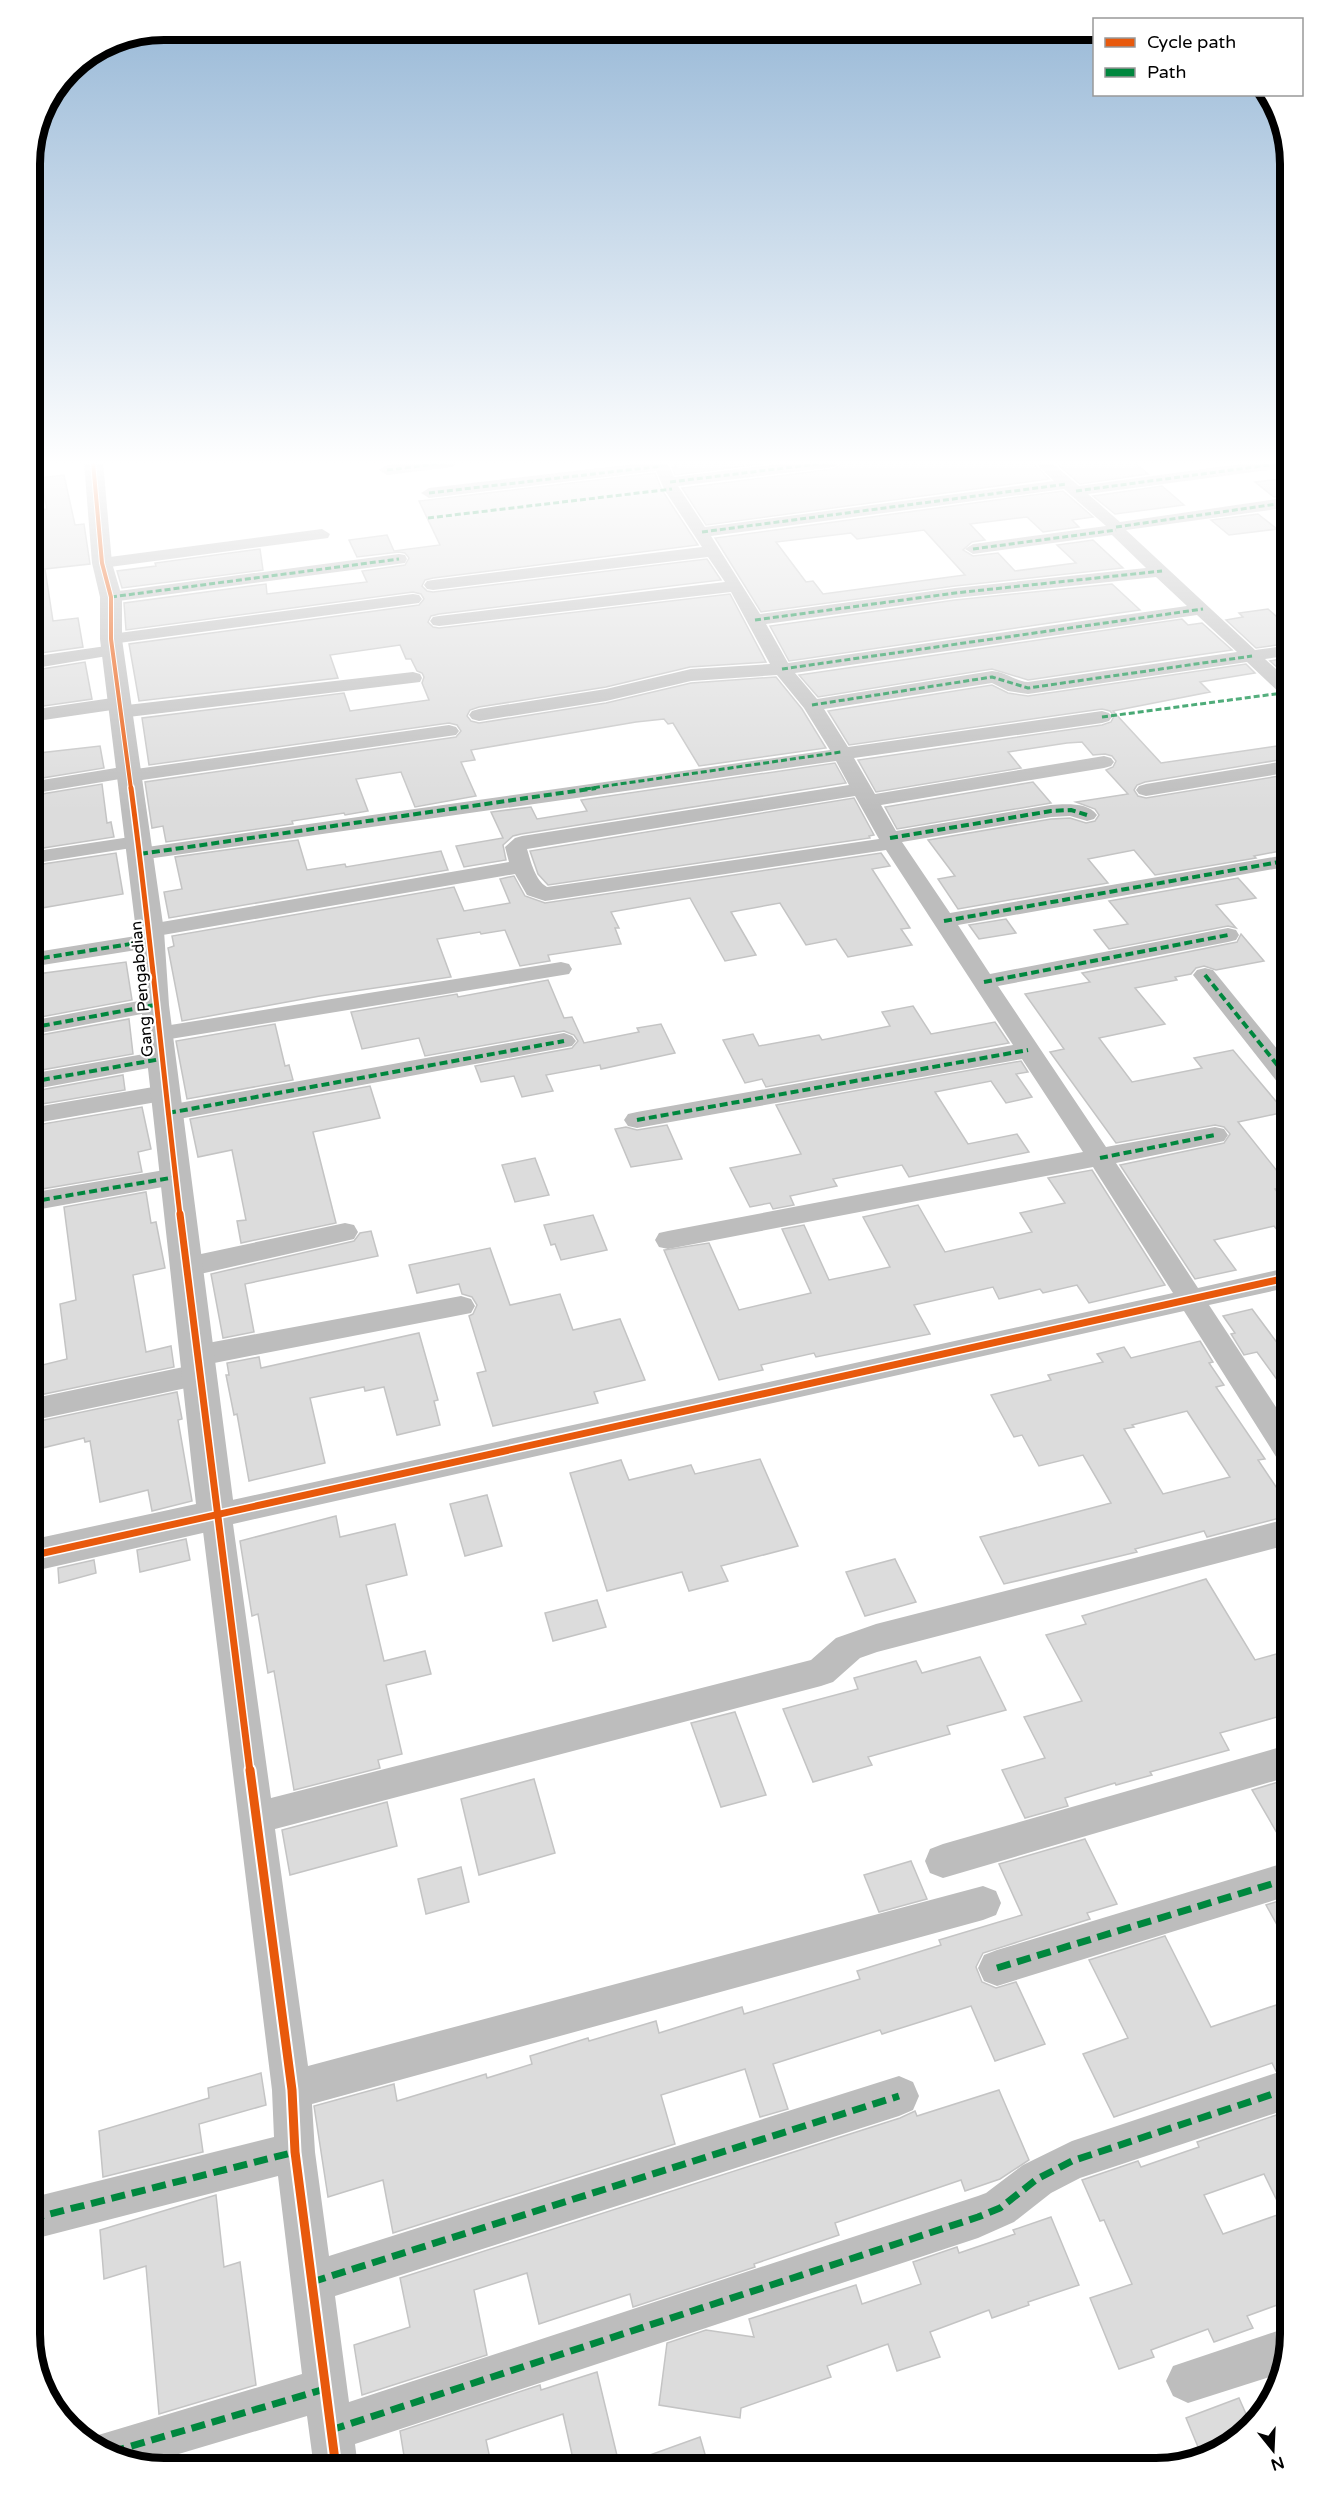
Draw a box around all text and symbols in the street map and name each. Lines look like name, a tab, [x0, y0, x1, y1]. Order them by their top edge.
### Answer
legend	[1093, 18, 1303, 96]
text: Cycle path	[1147, 31, 1236, 53]
text: Path	[1147, 61, 1186, 83]
street label: Gang Pengabdian	[126, 920, 158, 1058]
north arrow	[1243, 2420, 1303, 2480]
text: N	[1268, 2452, 1287, 2475]

